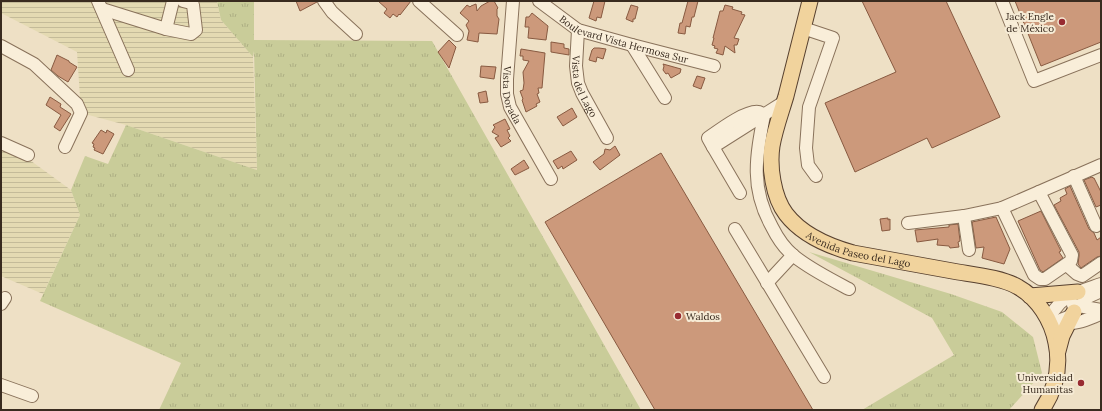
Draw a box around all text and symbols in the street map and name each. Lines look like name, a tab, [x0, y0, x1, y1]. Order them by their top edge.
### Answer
place label: Jack Engle de México	[1005, 10, 1055, 35]
street label: Boulevard Vista Hermosa Sur	[557, 12, 690, 66]
marker: Jack Engle de México	[1057, 17, 1067, 27]
street label: Vista del Lago	[569, 54, 601, 119]
street label: Vista Dorada	[500, 65, 525, 126]
street label: Avenida Paseo del Lago	[803, 228, 912, 270]
place label: Waldos	[686, 310, 720, 323]
marker: Waldos	[673, 311, 683, 321]
place label: Universidad Humanitas	[1017, 371, 1073, 396]
marker: Universidad Humanitas	[1076, 378, 1086, 388]

